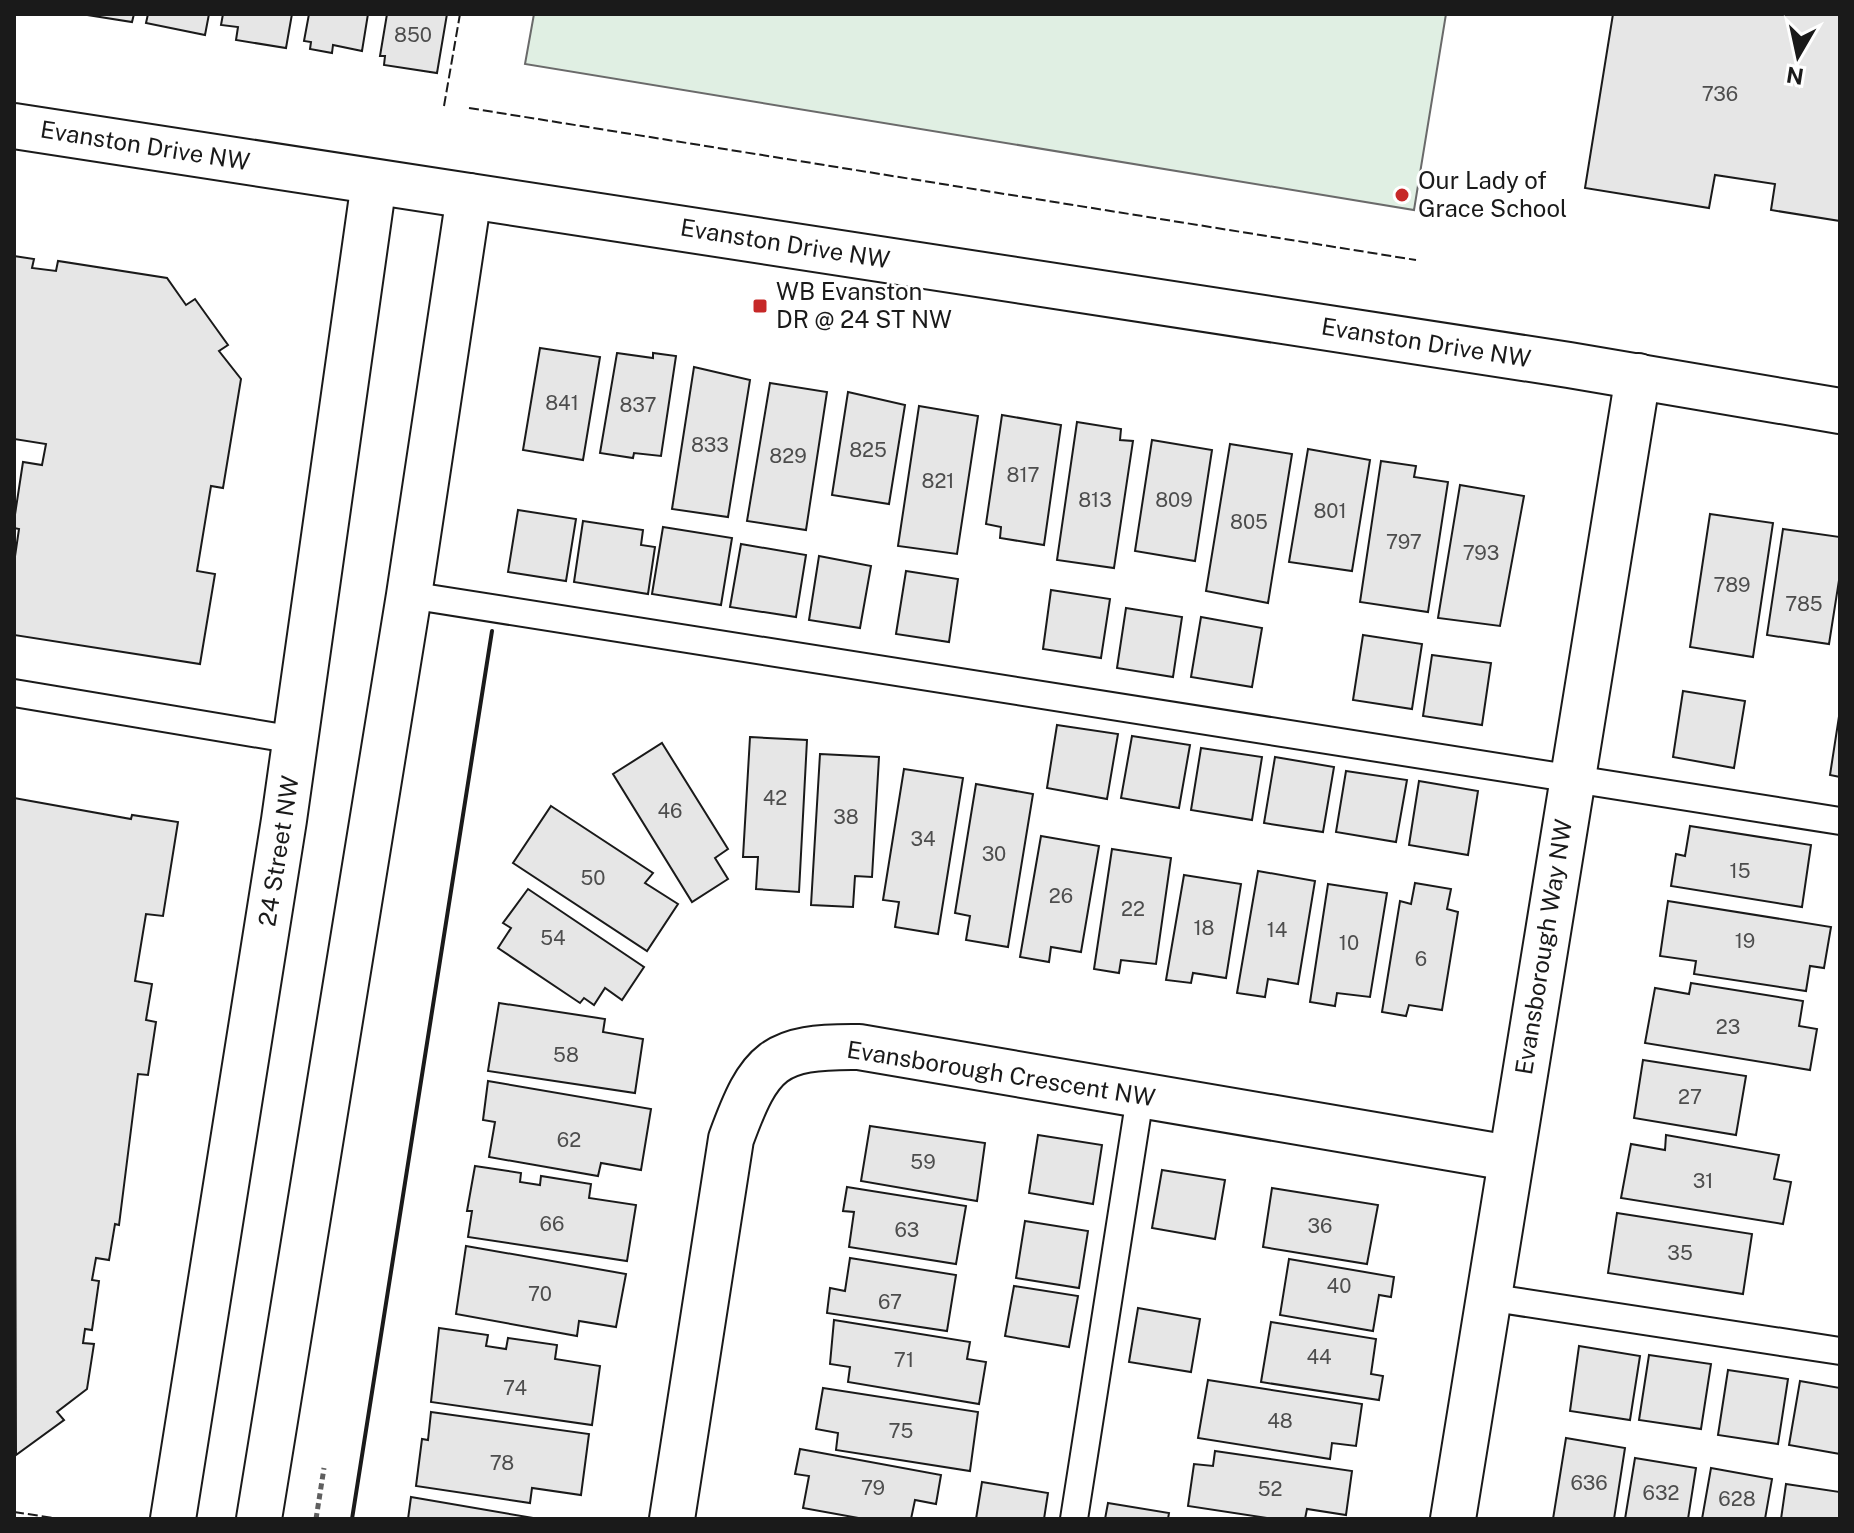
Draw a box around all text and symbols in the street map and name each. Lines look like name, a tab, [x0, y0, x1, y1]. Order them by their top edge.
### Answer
north arrow	[1758, 16, 1838, 96]
house number: 850	[394, 23, 432, 47]
text: N	[1784, 62, 1805, 90]
house number: 736	[1702, 82, 1738, 106]
street label: Evanston Drive NW	[38, 115, 252, 175]
place label: Our Lady of Grace School	[1418, 166, 1567, 222]
marker: Our Lady of Grace School	[1393, 186, 1411, 204]
street label: Evanston Drive NW	[678, 213, 892, 273]
place label: WB Evanston DR @ 24 ST NW	[776, 277, 952, 333]
marker: WB Evanston DR @ 24 ST NW	[751, 297, 769, 315]
street label: Evanston Drive NW	[1319, 312, 1533, 372]
house number: 841	[545, 391, 579, 415]
house number: 837	[619, 393, 657, 417]
house number: 833	[691, 433, 729, 457]
house number: 825	[849, 438, 887, 462]
house number: 829	[769, 444, 807, 468]
house number: 817	[1006, 463, 1040, 487]
house number: 821	[921, 469, 955, 493]
house number: 813	[1078, 488, 1112, 512]
house number: 809	[1155, 488, 1193, 512]
house number: 801	[1313, 499, 1347, 523]
house number: 805	[1230, 510, 1268, 534]
house number: 797	[1386, 530, 1422, 554]
house number: 793	[1463, 541, 1499, 565]
house number: 789	[1714, 573, 1750, 597]
house number: 785	[1785, 592, 1823, 616]
street label: 24 Street NW	[252, 773, 304, 928]
house number: 42	[763, 786, 787, 810]
house number: 46	[657, 799, 683, 823]
house number: 38	[833, 805, 859, 829]
street label: Evansborough Way NW	[1509, 817, 1577, 1077]
house number: 34	[910, 827, 936, 851]
house number: 30	[982, 842, 1006, 866]
house number: 15	[1730, 859, 1750, 883]
house number: 50	[580, 866, 606, 890]
house number: 26	[1049, 884, 1073, 908]
house number: 22	[1121, 897, 1145, 921]
house number: 18	[1193, 916, 1215, 940]
house number: 14	[1267, 918, 1287, 942]
house number: 54	[540, 926, 566, 950]
house number: 19	[1735, 929, 1755, 953]
house number: 10	[1339, 931, 1359, 955]
house number: 6	[1415, 947, 1427, 971]
house number: 23	[1716, 1015, 1740, 1039]
street label: Evansborough Crescent NW	[845, 1035, 1158, 1111]
house number: 58	[553, 1043, 579, 1067]
house number: 27	[1678, 1085, 1702, 1109]
house number: 62	[557, 1128, 581, 1152]
house number: 59	[910, 1150, 936, 1174]
house number: 31	[1693, 1169, 1713, 1193]
house number: 66	[540, 1212, 564, 1236]
house number: 36	[1308, 1214, 1332, 1238]
house number: 63	[895, 1218, 919, 1242]
house number: 35	[1667, 1241, 1693, 1265]
house number: 40	[1327, 1274, 1351, 1298]
house number: 70	[528, 1282, 552, 1306]
house number: 67	[878, 1290, 902, 1314]
house number: 44	[1306, 1345, 1332, 1369]
house number: 71	[894, 1348, 914, 1372]
house number: 74	[503, 1376, 527, 1400]
house number: 48	[1267, 1409, 1293, 1433]
house number: 75	[889, 1419, 913, 1443]
house number: 78	[490, 1451, 514, 1475]
house number: 636	[1570, 1471, 1608, 1495]
house number: 79	[861, 1476, 885, 1500]
house number: 52	[1258, 1477, 1282, 1501]
house number: 632	[1643, 1481, 1679, 1505]
house number: 628	[1718, 1487, 1756, 1511]

